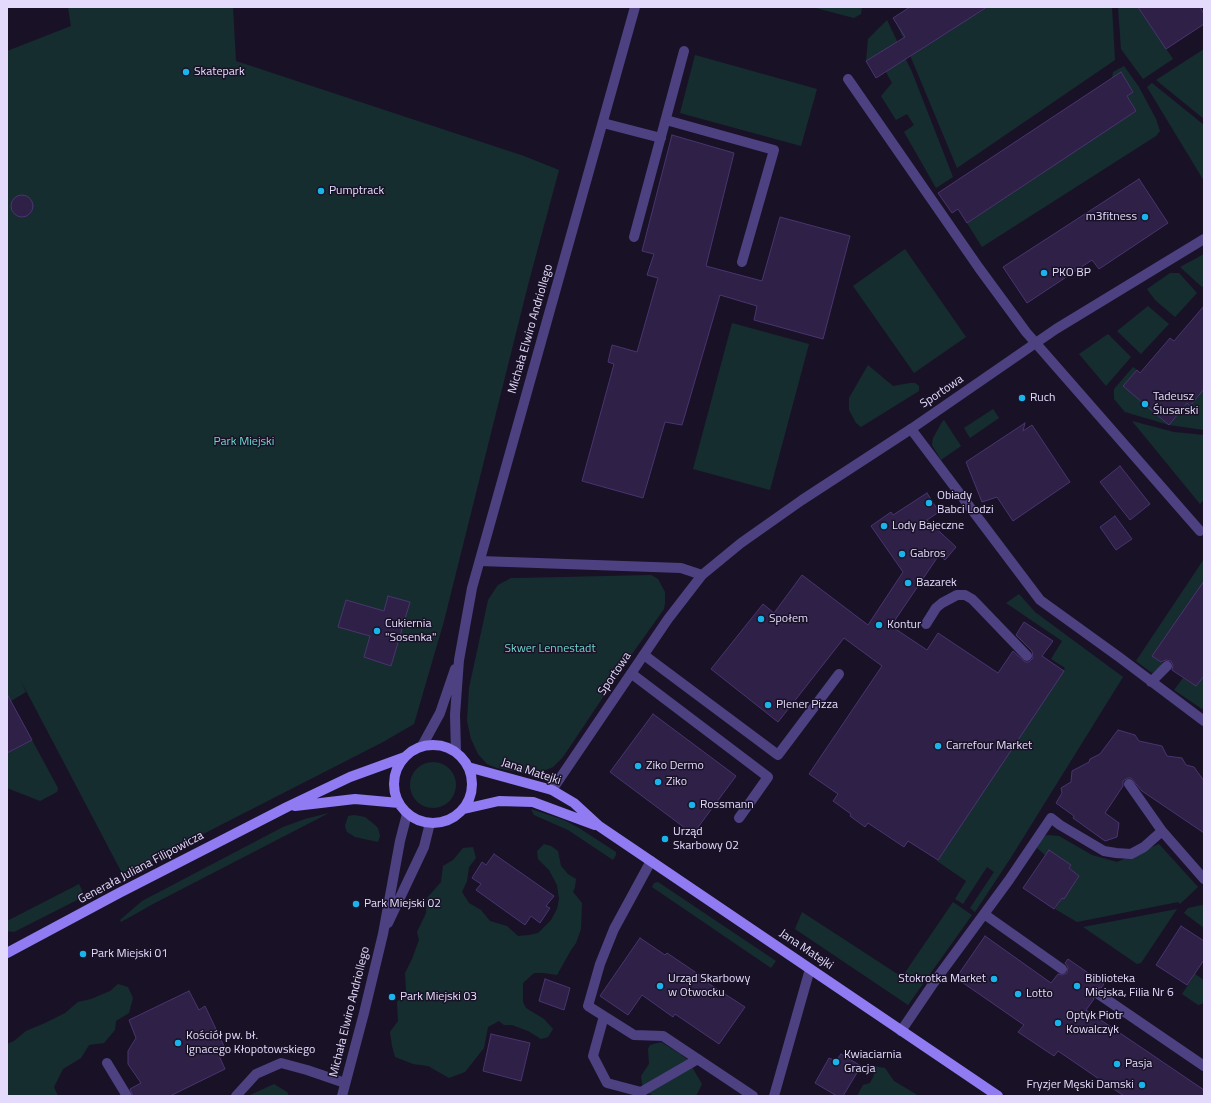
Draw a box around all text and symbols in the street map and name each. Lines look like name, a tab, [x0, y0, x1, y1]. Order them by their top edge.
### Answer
place label: Skatepark	[194, 65, 245, 79]
marker: Skatepark	[181, 67, 191, 77]
place label: Pumptrack	[329, 184, 384, 198]
marker: Pumptrack	[316, 186, 326, 196]
place label: m3fitness	[1086, 210, 1137, 224]
marker: m3fitness	[1140, 212, 1150, 222]
street label: Michała Elwiro Andriollego	[506, 263, 556, 395]
place label: PKO BP	[1052, 266, 1091, 280]
marker: PKO BP	[1039, 268, 1049, 278]
street label: Sportowa	[918, 372, 966, 412]
place label: Tadeusz Ślusarski	[1153, 390, 1198, 418]
place label: Ruch	[1030, 391, 1055, 405]
marker: Ruch	[1017, 393, 1027, 403]
marker: Tadeusz Ślusarski	[1140, 399, 1150, 409]
park label: Park Miejski	[214, 435, 274, 449]
place label: Obiady Babci Lodzi	[937, 489, 994, 517]
marker: Obiady Babci Lodzi	[924, 498, 934, 508]
place label: Lody Bajeczne	[892, 519, 964, 533]
marker: Lody Bajeczne	[879, 521, 889, 531]
place label: Gabros	[910, 547, 946, 561]
marker: Gabros	[897, 549, 907, 559]
place label: Bazarek	[916, 576, 957, 590]
marker: Bazarek	[903, 578, 913, 588]
place label: Społem	[769, 612, 808, 626]
marker: Społem	[756, 614, 766, 624]
place label: Cukiernia "Sosenka"	[385, 617, 437, 645]
place label: Kontur	[887, 618, 921, 632]
marker: Kontur	[874, 620, 884, 630]
marker: Cukiernia "Sosenka"	[372, 626, 382, 636]
park label: Skwer Lennestadt	[504, 642, 596, 656]
street label: Sportowa	[595, 650, 635, 698]
place label: Plener Pizza	[776, 698, 838, 712]
marker: Plener Pizza	[763, 700, 773, 710]
place label: Carrefour Market	[946, 739, 1032, 753]
marker: Carrefour Market	[933, 741, 943, 751]
street label: Jana Matejki	[499, 756, 563, 788]
place label: Ziko Dermo	[646, 759, 704, 773]
marker: Ziko Dermo	[633, 761, 643, 771]
place label: Ziko	[666, 775, 687, 789]
marker: Ziko	[653, 777, 663, 787]
place label: Rossmann	[700, 798, 754, 812]
marker: Rossmann	[687, 800, 697, 810]
place label: Urząd Skarbowy 02	[673, 825, 739, 853]
street label: Generała Juliana Filipowicza	[76, 829, 206, 907]
marker: Urząd Skarbowy 02	[660, 834, 670, 844]
place label: Park Miejski 02	[364, 897, 441, 911]
marker: Park Miejski 02	[351, 899, 361, 909]
street label: Jana Matejki	[776, 927, 836, 973]
street label: Michała Elwiro Andriollego	[327, 945, 373, 1079]
place label: Park Miejski 01	[91, 947, 168, 961]
marker: Park Miejski 01	[78, 949, 88, 959]
place label: Urząd Skarbowy w Otwocku	[668, 972, 750, 1000]
place label: Stokrotka Market	[898, 972, 986, 986]
place label: Biblioteka Miejska, Filia Nr 6	[1085, 972, 1174, 1000]
marker: Stokrotka Market	[989, 974, 999, 984]
marker: Urząd Skarbowy w Otwocku	[655, 981, 665, 991]
marker: Biblioteka Miejska, Filia Nr 6	[1072, 981, 1082, 991]
place label: Lotto	[1026, 987, 1053, 1001]
marker: Lotto	[1013, 989, 1023, 999]
place label: Park Miejski 03	[400, 990, 477, 1004]
marker: Park Miejski 03	[387, 992, 397, 1002]
place label: Optyk Piotr Kowalczyk	[1066, 1009, 1123, 1037]
marker: Optyk Piotr Kowalczyk	[1053, 1018, 1063, 1028]
place label: Kościół pw. bł. Ignacego Kłopotowskiego	[186, 1029, 315, 1057]
marker: Kościół pw. bł. Ignacego Kłopotowskiego	[173, 1038, 183, 1048]
place label: Kwiaciarnia Gracja	[844, 1048, 901, 1076]
marker: Kwiaciarnia Gracja	[831, 1057, 841, 1067]
place label: Pasja	[1125, 1057, 1152, 1071]
marker: Pasja	[1112, 1059, 1122, 1069]
place label: Fryzjer Męski Damski	[1027, 1078, 1134, 1092]
marker: Fryzjer Męski Damski	[1137, 1080, 1147, 1090]

